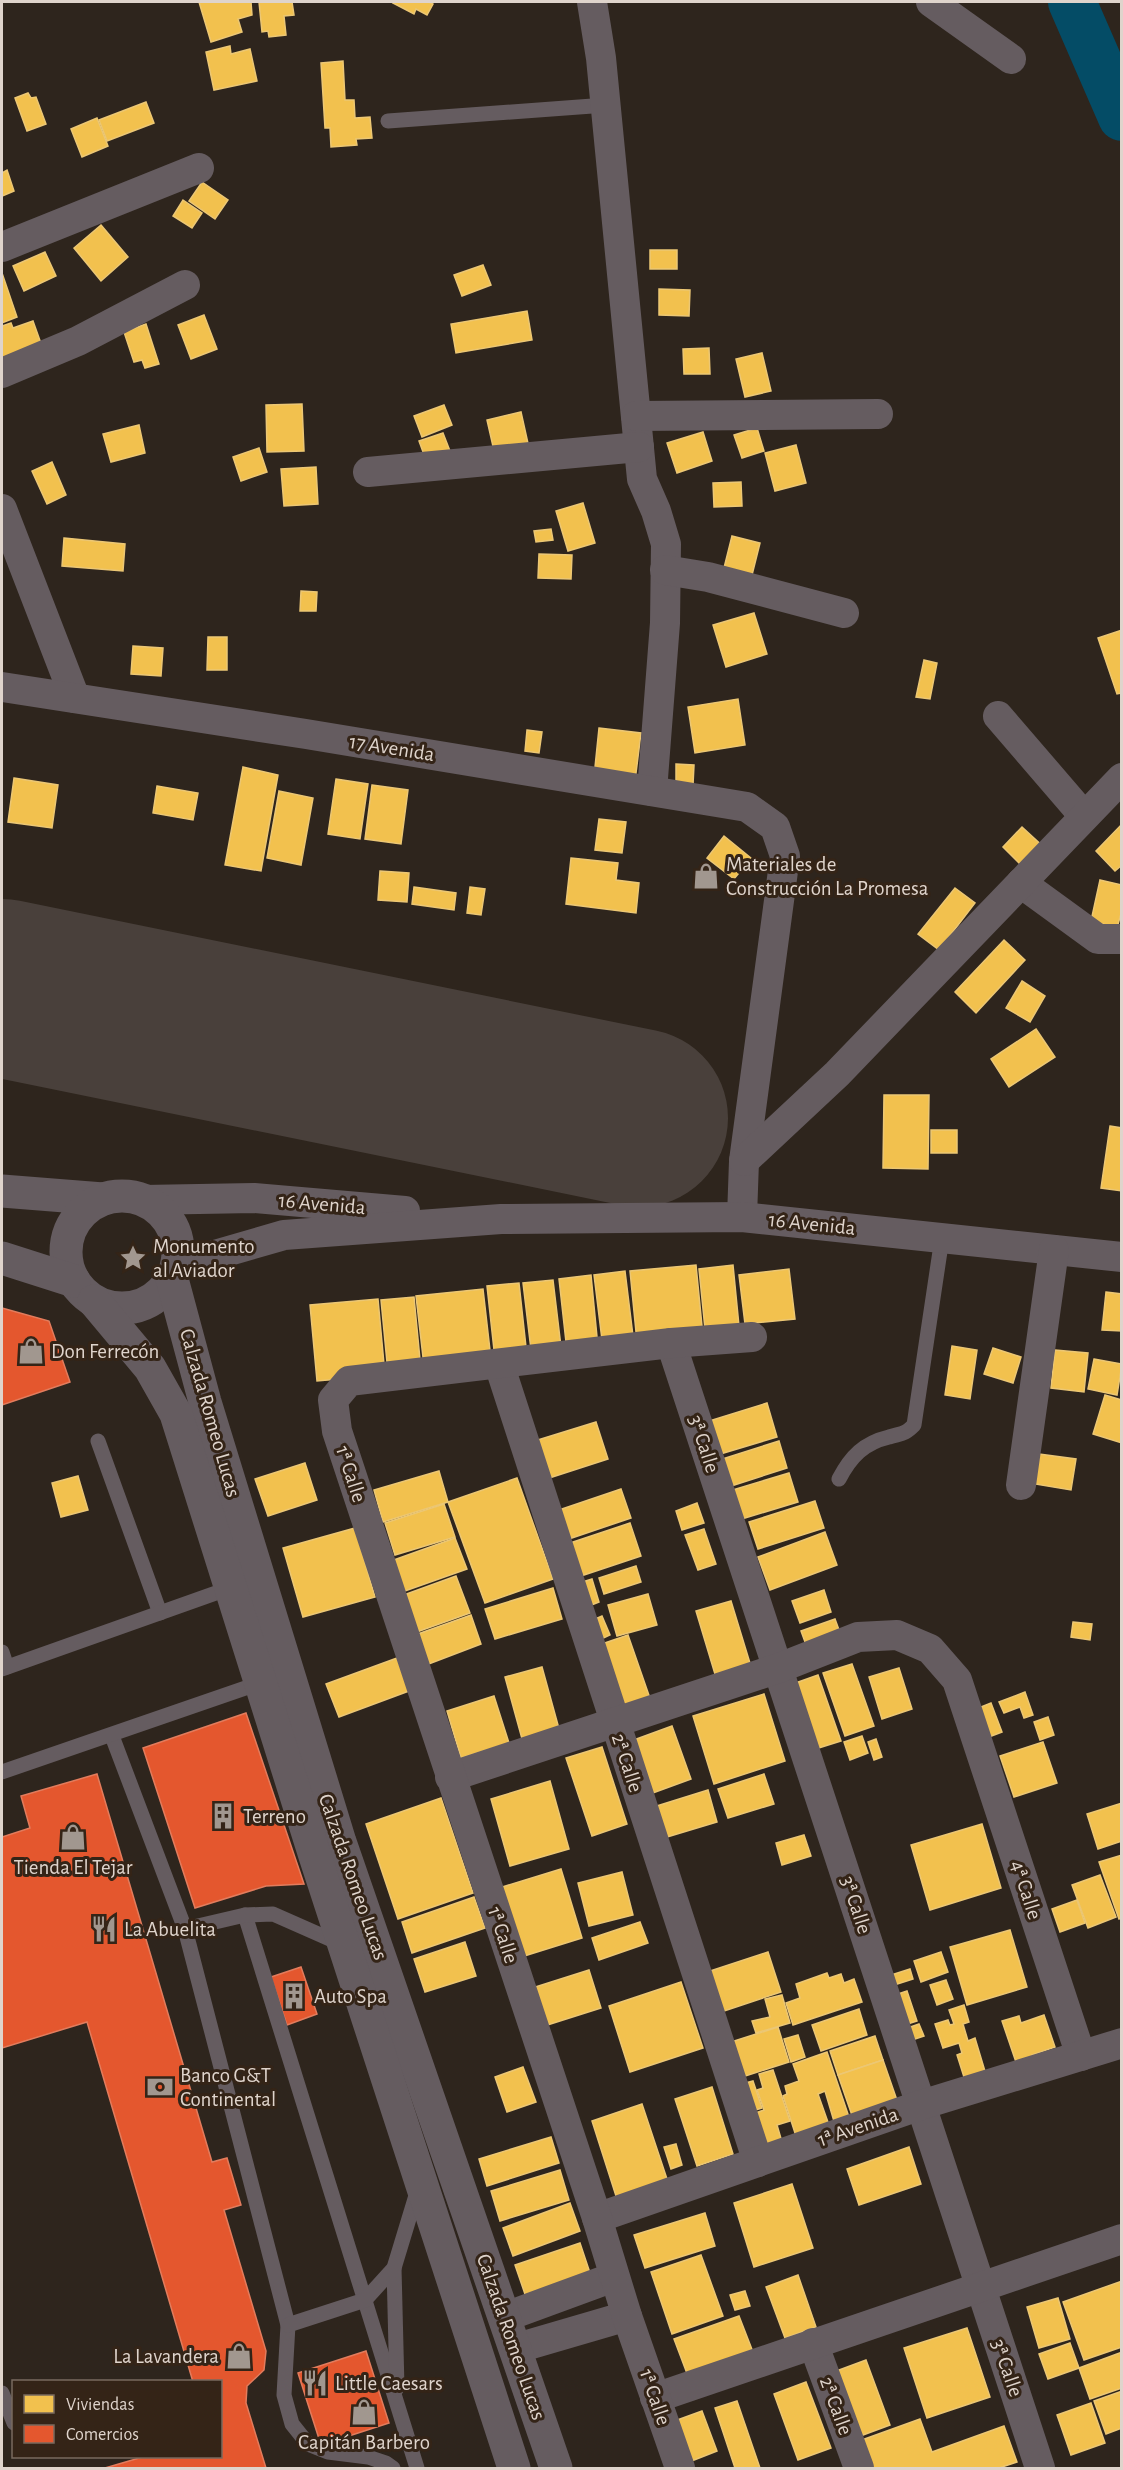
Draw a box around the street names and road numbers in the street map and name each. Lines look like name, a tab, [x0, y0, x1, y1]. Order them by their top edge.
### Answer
street label: 17 Avenida	[348, 731, 436, 765]
street label: 16 Avenida	[278, 1190, 367, 1218]
street label: 16 Avenida	[768, 1209, 857, 1239]
street label: Calzada Romeo Lucas	[176, 1326, 244, 1500]
street label: 3ª Calle	[685, 1412, 723, 1476]
street label: 1ª Calle	[332, 1443, 370, 1505]
street label: 2ª Calle	[608, 1731, 646, 1795]
street label: Calzada Romeo Lucas	[315, 1791, 391, 1963]
street label: 4ª Calle	[1007, 1858, 1045, 1922]
street label: 3ª Calle	[837, 1873, 875, 1937]
street label: 1ª Calle	[484, 1904, 522, 1966]
street label: 1ª Avenida	[815, 2103, 901, 2151]
street label: Calzada Romeo Lucas	[473, 2251, 549, 2423]
street label: 3ª Calle	[987, 2336, 1027, 2400]
street label: 1ª Calle	[636, 2366, 674, 2428]
street label: 2ª Calle	[816, 2374, 856, 2438]

